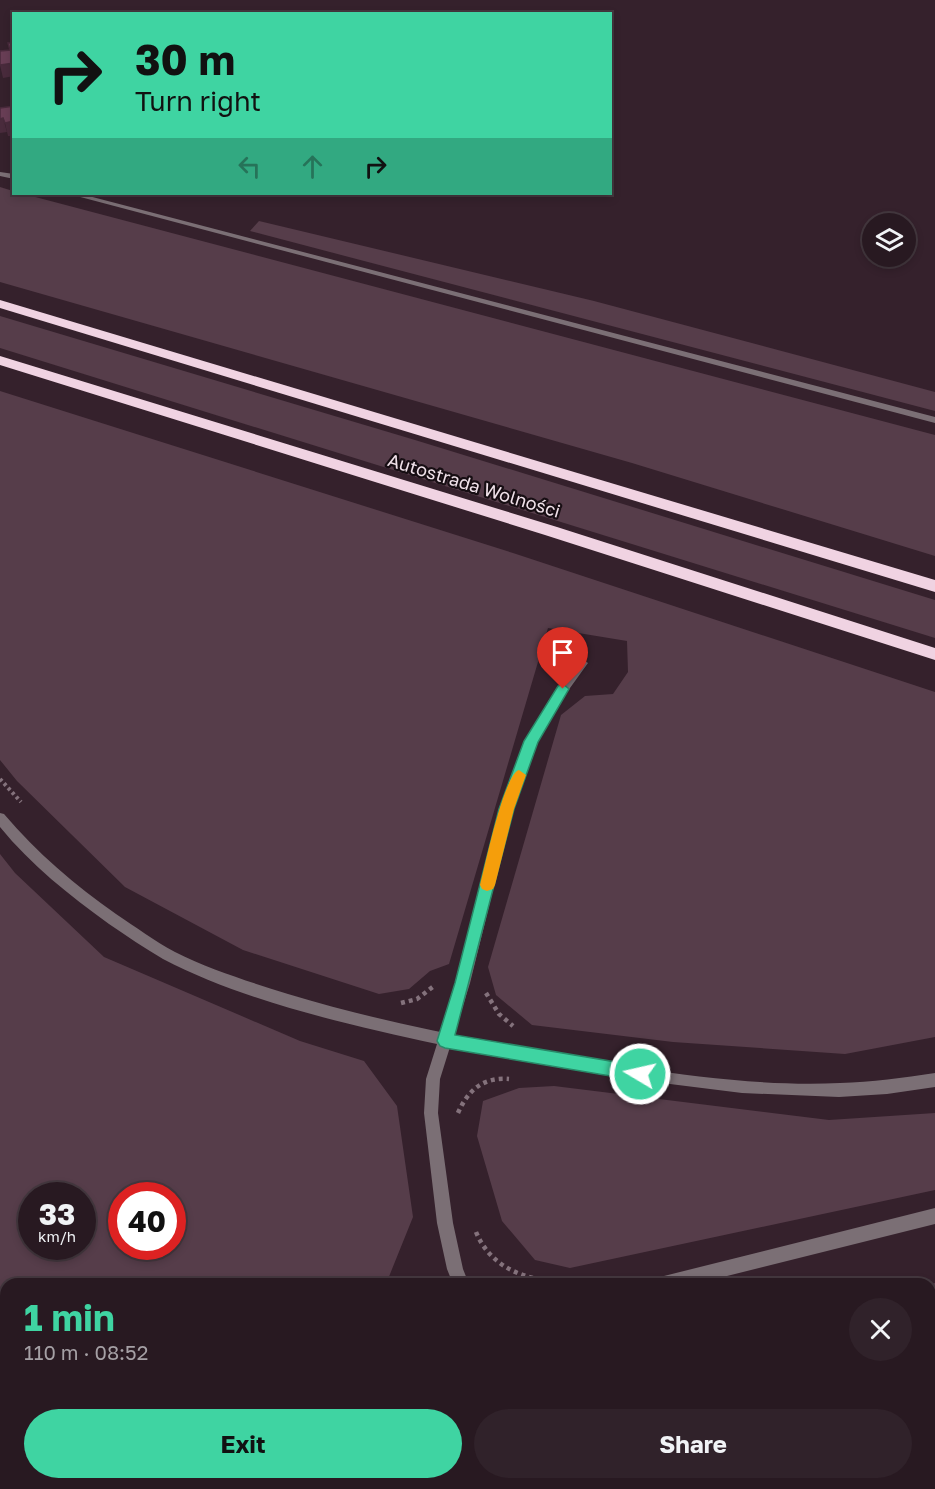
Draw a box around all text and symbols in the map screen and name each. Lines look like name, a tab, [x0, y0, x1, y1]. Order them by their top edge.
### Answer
text: 30 m	[135, 34, 235, 84]
icon: right	[36, 36, 114, 114]
text: Turn right	[135, 85, 261, 117]
icon: left	[233, 150, 266, 183]
icon: ahead	[296, 150, 329, 183]
icon: right	[359, 150, 392, 183]
map controls	[862, 213, 916, 267]
button: layers	[862, 213, 916, 267]
street label: Autostrada Wolności	[385, 448, 563, 522]
pin	[537, 627, 588, 689]
icon: arrive	[546, 636, 579, 669]
position arrow	[608, 1042, 672, 1106]
speed limit sign: 40	[108, 1182, 186, 1260]
text: 33	[39, 1196, 75, 1232]
text: km/h	[38, 1227, 76, 1245]
text: 1 min	[24, 1296, 115, 1339]
button: close	[849, 1298, 912, 1361]
text: 110 m · 08:52	[24, 1340, 148, 1364]
button: Exit	[24, 1409, 462, 1478]
button: Share	[474, 1409, 912, 1478]

